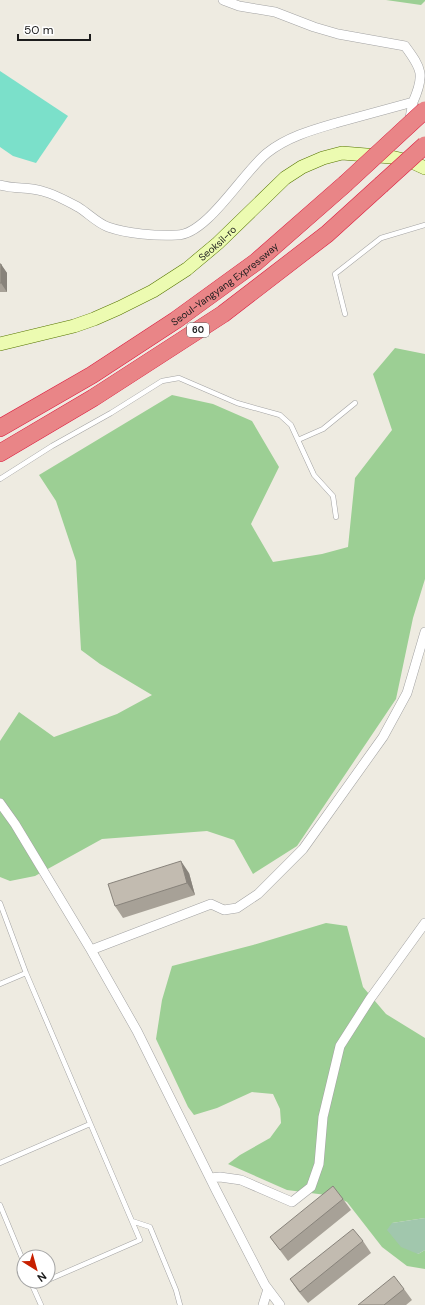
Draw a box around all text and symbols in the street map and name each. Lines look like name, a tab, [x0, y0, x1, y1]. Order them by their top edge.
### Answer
scale bar	[18, 16, 90, 42]
text: 50 m	[24, 22, 53, 38]
street label: Seoksil-ro	[196, 223, 239, 264]
street label: Seoul-Yangyang Expressway	[168, 239, 281, 329]
road number: 60	[187, 323, 209, 337]
north arrow	[16, 1249, 56, 1289]
text: N	[35, 1269, 49, 1285]

